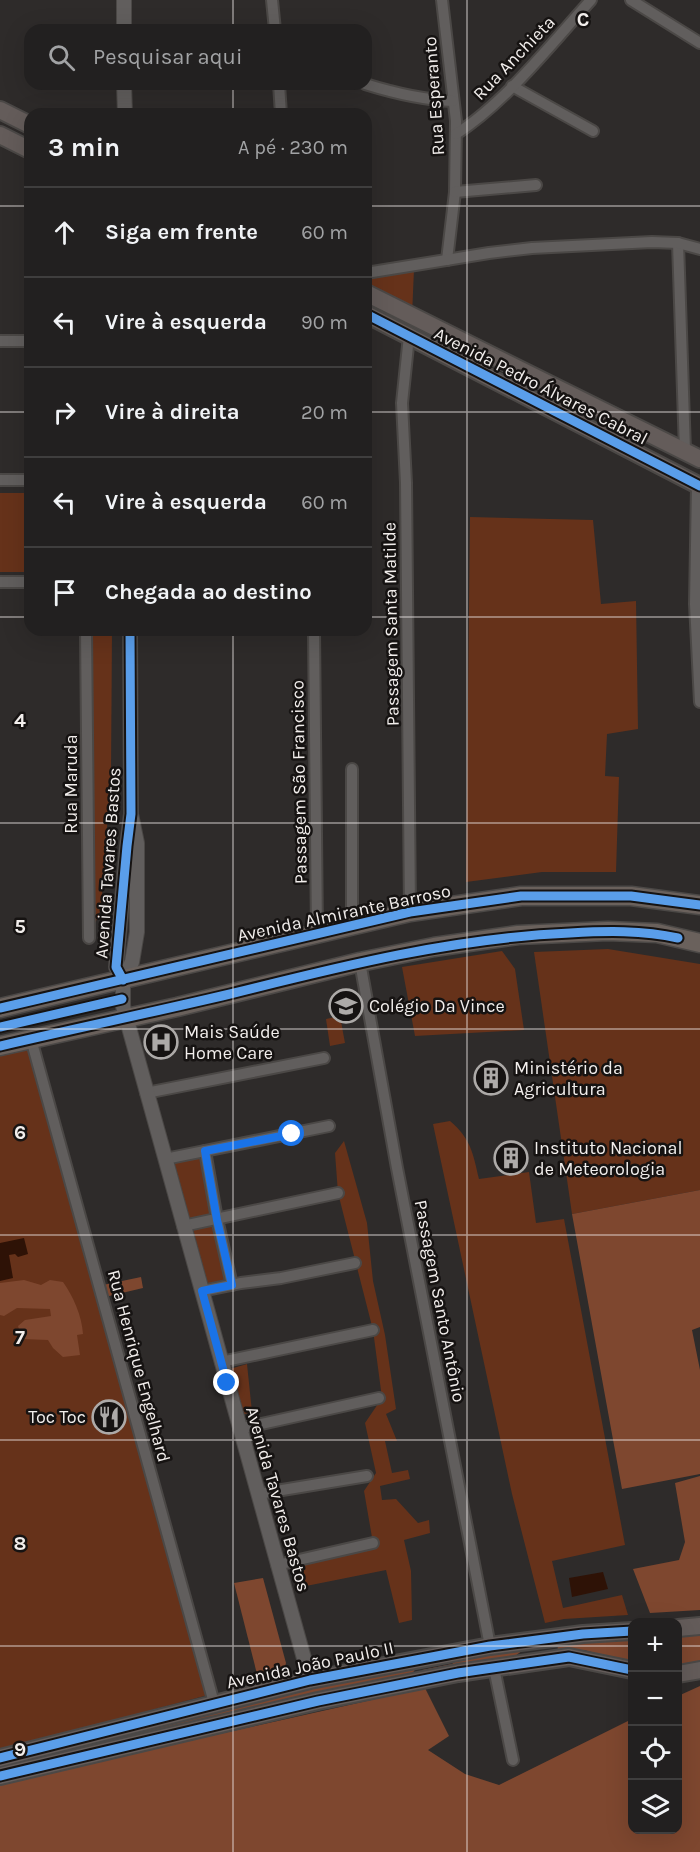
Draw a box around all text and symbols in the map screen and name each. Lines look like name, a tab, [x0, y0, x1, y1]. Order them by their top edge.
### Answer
text: C	[577, 8, 589, 31]
street label: Rua Anchieta	[468, 11, 560, 105]
search box	[24, 24, 372, 90]
street label: Rua Esperanto	[419, 36, 449, 156]
icon: search	[45, 41, 78, 74]
text: Pesquisar aqui	[93, 44, 242, 70]
text: 3 min	[48, 132, 120, 163]
text: A pé · 230 m	[238, 136, 348, 159]
icon: ahead	[48, 216, 81, 249]
text: Siga em frente	[105, 219, 258, 245]
text: 60 m	[301, 221, 348, 244]
icon: left	[48, 306, 81, 339]
text: Vire à esquerda	[105, 309, 267, 335]
text: 90 m	[301, 311, 348, 334]
street label: Avenida Pedro Álvares Cabral	[431, 322, 652, 450]
icon: right	[48, 396, 81, 429]
text: Vire à direita	[105, 399, 240, 425]
text: 20 m	[301, 401, 348, 424]
icon: left	[48, 486, 81, 519]
text: Vire à esquerda	[105, 489, 267, 515]
text: 60 m	[301, 491, 348, 514]
street label: Passagem Santa Matilde	[378, 522, 404, 726]
icon: arrive	[48, 576, 81, 609]
text: Chegada ao destino	[105, 579, 312, 605]
street label: Passagem São Francisco	[286, 680, 312, 884]
text: 4	[14, 709, 26, 732]
street label: Rua Maruda	[60, 734, 82, 834]
street label: Avenida Tavares Bastos	[90, 767, 126, 959]
street label: Avenida Almirante Barroso	[235, 880, 453, 946]
text: 5	[14, 915, 26, 938]
school or university icon: Colégio Da Vince	[328, 988, 364, 1024]
place label: Colégio Da Vince	[369, 995, 505, 1017]
place label: Mais Saúde Home Care	[184, 1021, 280, 1064]
hospital icon: Mais Saúde Home Care	[143, 1024, 179, 1060]
place label: Ministério da Agricultura	[514, 1057, 623, 1100]
building icon: Ministério da Agricultura	[473, 1060, 509, 1096]
route start	[278, 1120, 304, 1146]
text: 6	[14, 1121, 26, 1144]
place label: Instituto Nacional de Meteorologia	[534, 1137, 683, 1180]
building icon: Instituto Nacional de Meteorologia	[493, 1140, 529, 1176]
street label: Passagem Santo Antônio	[410, 1198, 470, 1404]
street label: Rua Henrique Engelhard	[103, 1267, 175, 1465]
text: 7	[15, 1326, 25, 1349]
route end	[213, 1369, 239, 1395]
restaurant icon: Toc Toc	[91, 1399, 127, 1435]
street label: Avenida Tavares Bastos	[241, 1404, 315, 1594]
place label: Toc Toc	[28, 1406, 86, 1428]
text: 8	[14, 1532, 26, 1555]
map controls	[628, 1618, 682, 1834]
button: +	[628, 1618, 682, 1672]
street label: Avenida João Paulo II	[224, 1637, 396, 1693]
button: −	[628, 1672, 682, 1726]
button: locate	[628, 1726, 682, 1780]
text: 9	[14, 1738, 26, 1761]
button: layers	[628, 1780, 682, 1834]

